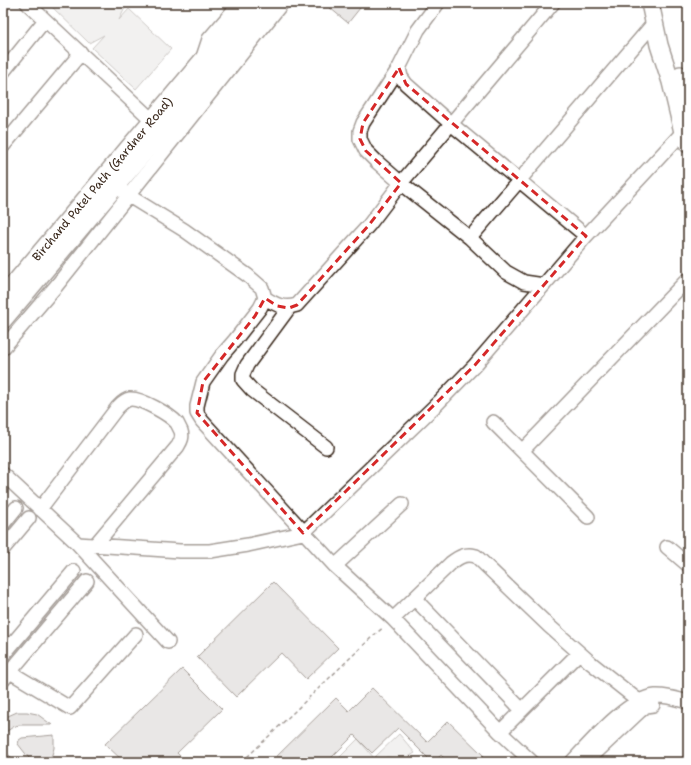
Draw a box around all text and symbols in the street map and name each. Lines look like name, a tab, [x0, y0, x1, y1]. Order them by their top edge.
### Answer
street label: Birchand Patel Path (Gardner Road)	[28, 94, 176, 265]

